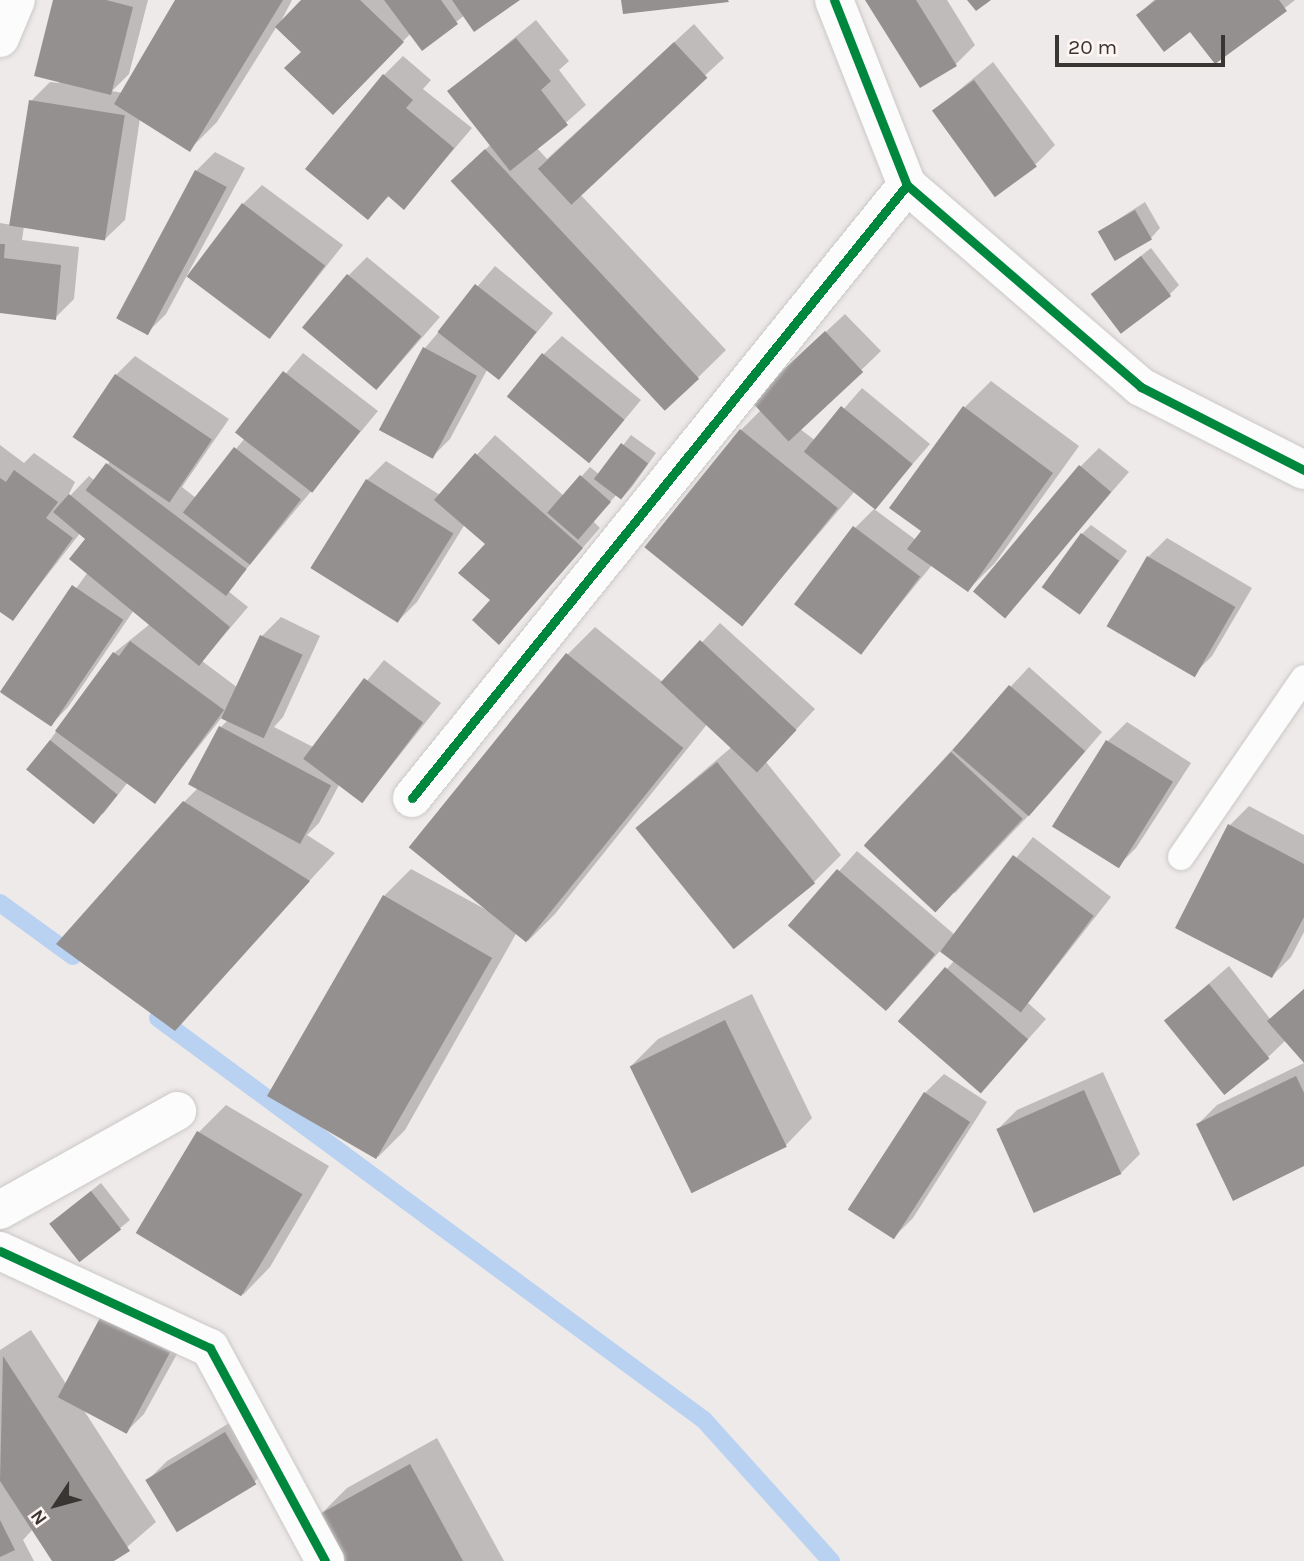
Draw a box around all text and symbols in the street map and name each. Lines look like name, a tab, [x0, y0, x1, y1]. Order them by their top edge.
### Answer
scale bar	[1059, 21, 1229, 65]
text: 20 m	[1068, 35, 1117, 59]
north arrow	[21, 1470, 91, 1540]
text: N	[26, 1505, 52, 1529]

